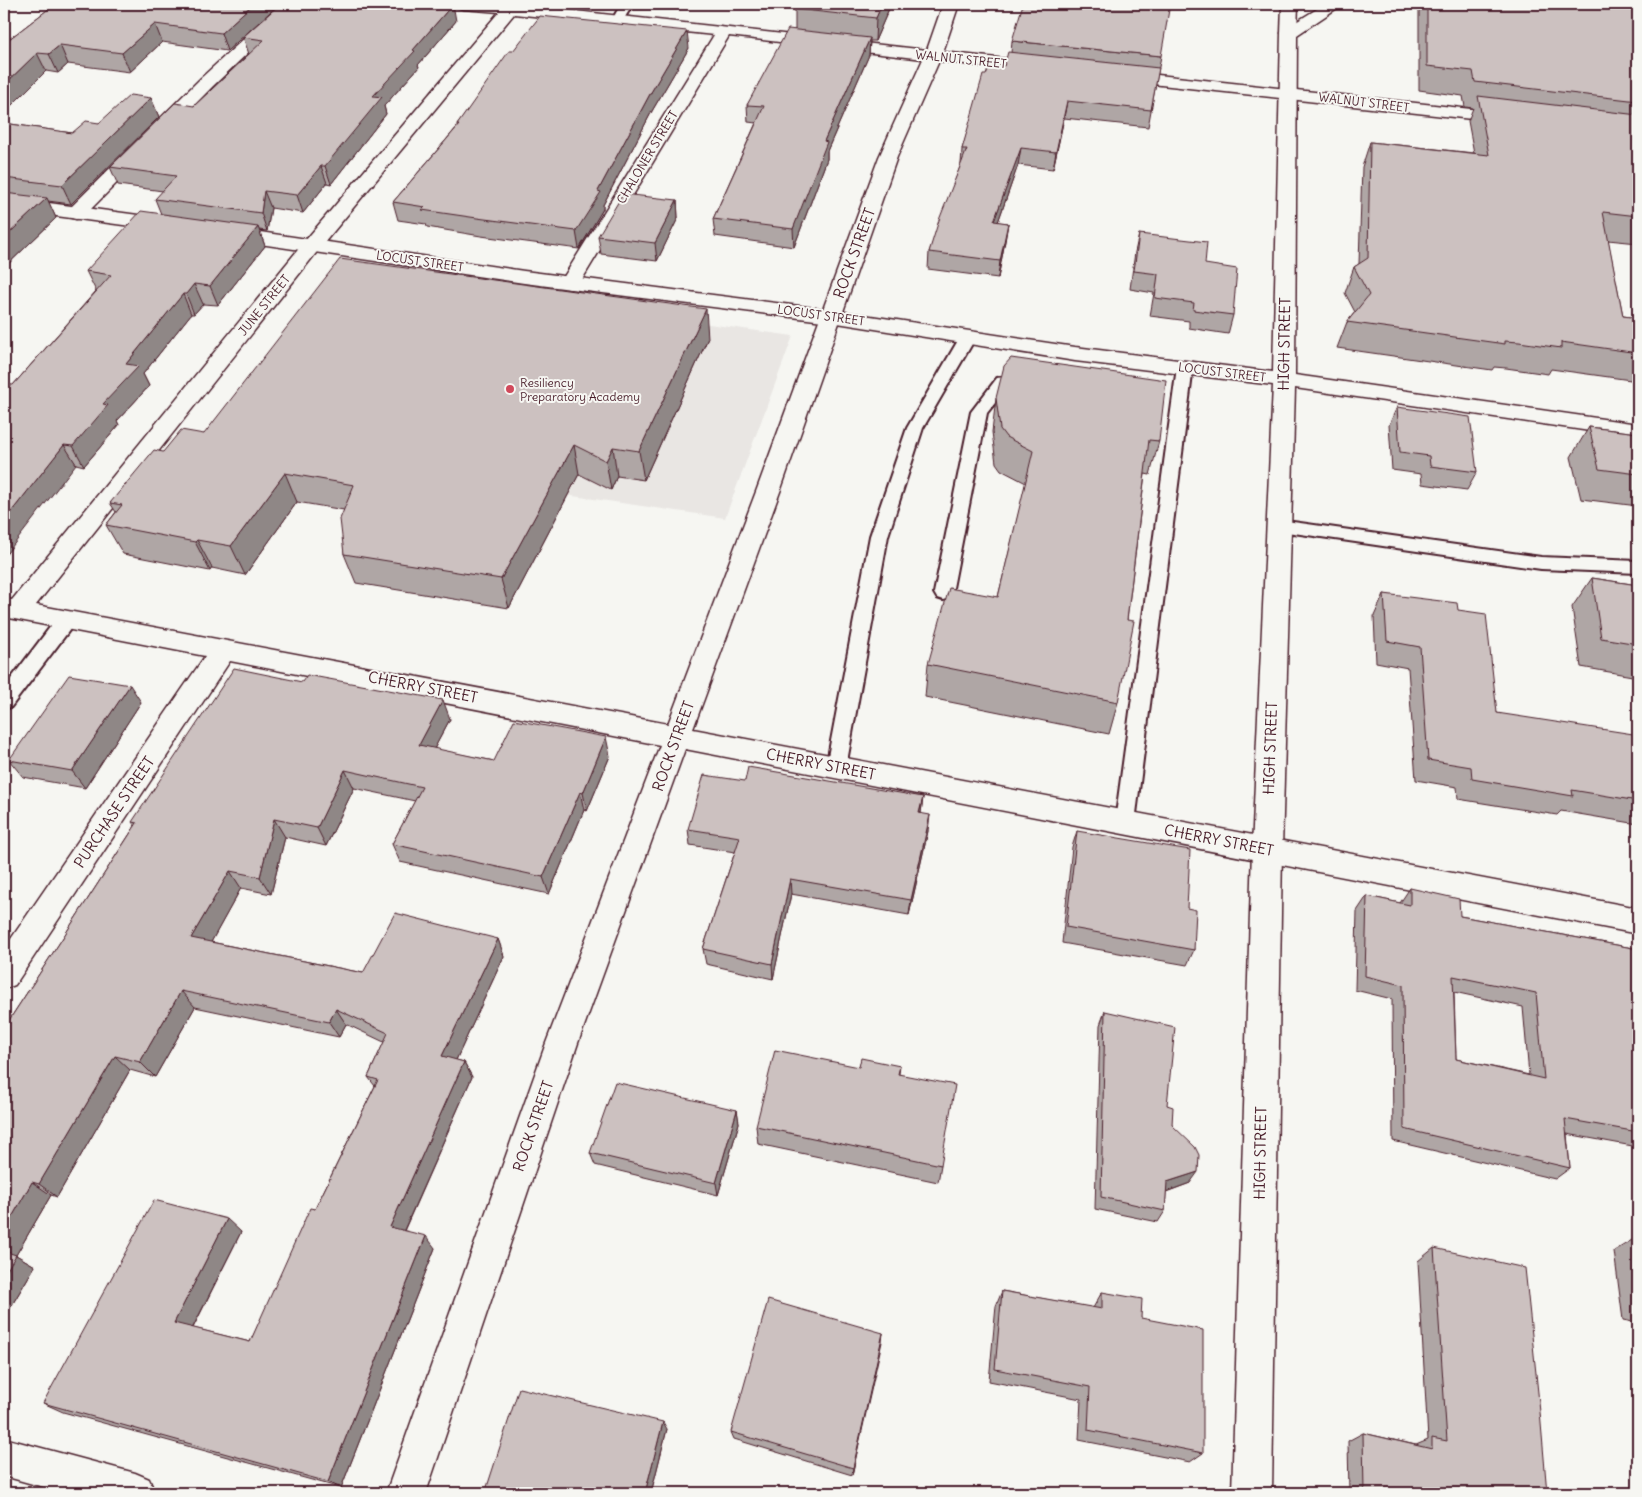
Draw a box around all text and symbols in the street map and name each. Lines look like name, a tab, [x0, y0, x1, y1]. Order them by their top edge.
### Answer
street label: WALNUT STREET	[915, 47, 1007, 71]
street label: WALNUT STREET	[1318, 89, 1410, 115]
street label: CHALONER STREET	[613, 108, 681, 206]
street label: ROCK STREET	[829, 205, 879, 301]
street label: LOCUST STREET	[375, 247, 465, 275]
street label: JUNE STREET	[235, 272, 293, 338]
street label: HIGH STREET	[1274, 297, 1294, 391]
street label: LOCUST STREET	[776, 301, 866, 329]
street label: LOCUST STREET	[1177, 359, 1267, 385]
place label: Resiliency Preparatory Academy	[520, 375, 640, 404]
marker: Resiliency Preparatory Academy	[504, 383, 516, 395]
street label: CHERRY STREET	[367, 667, 480, 707]
street label: ROCK STREET	[648, 698, 698, 794]
street label: HIGH STREET	[1259, 701, 1281, 795]
street label: CHERRY STREET	[765, 744, 878, 784]
street label: PURCHASE STREET	[70, 752, 159, 871]
street label: CHERRY STREET	[1163, 820, 1276, 860]
street label: ROCK STREET	[509, 1078, 557, 1174]
street label: HIGH STREET	[1250, 1106, 1270, 1200]

